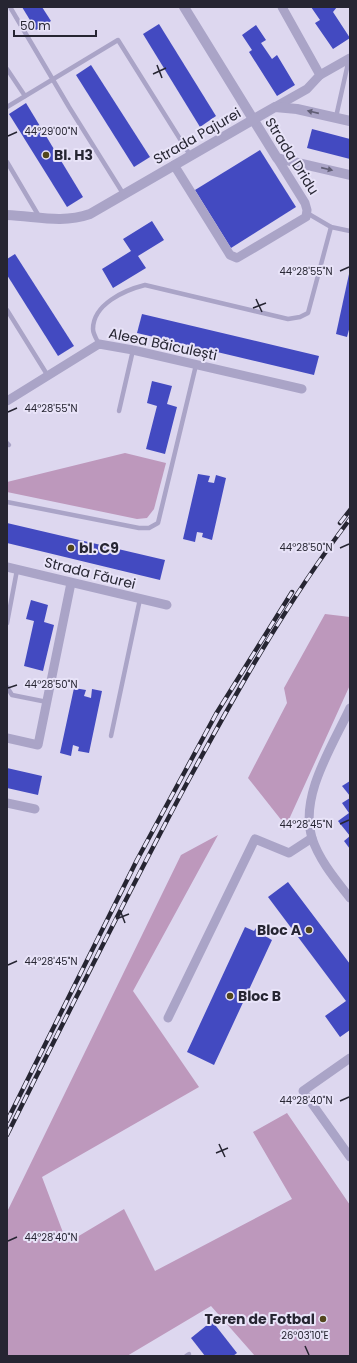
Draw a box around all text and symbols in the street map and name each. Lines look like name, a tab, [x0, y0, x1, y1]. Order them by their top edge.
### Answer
scale bar	[14, 12, 96, 38]
text: 50 m	[20, 17, 51, 34]
street label: Strada Pajurei	[150, 103, 244, 169]
one-way arrow	[307, 109, 319, 115]
street label: Strada Dridu	[260, 114, 324, 198]
text: 44°29'00"N	[25, 124, 77, 139]
place label: Bl. H3	[54, 145, 93, 165]
marker: Bl. H3	[41, 150, 51, 160]
one-way arrow	[321, 167, 333, 173]
text: 44°28'55"N	[280, 264, 332, 279]
street label: Aleea Băiculești	[107, 323, 219, 365]
text: 44°28'55"N	[25, 401, 77, 416]
place label: bl. C9	[79, 538, 119, 558]
text: 44°28'50"N	[280, 540, 332, 555]
marker: bl. C9	[66, 543, 76, 553]
street label: Strada Făurei	[42, 552, 138, 594]
text: 44°28'50"N	[25, 677, 77, 692]
text: 44°28'45"N	[280, 817, 332, 832]
place label: Bloc A	[257, 920, 302, 940]
marker: Bloc A	[304, 925, 314, 935]
text: 44°28'45"N	[25, 954, 77, 969]
place label: Bloc B	[238, 986, 281, 1006]
marker: Bloc B	[225, 991, 235, 1001]
text: 44°28'40"N	[280, 1093, 332, 1108]
text: 44°28'40"N	[25, 1230, 77, 1245]
place label: Teren de Fotbal	[205, 1309, 315, 1329]
marker: Teren de Fotbal	[318, 1314, 328, 1324]
text: 26°03'10"E	[281, 1328, 329, 1343]

